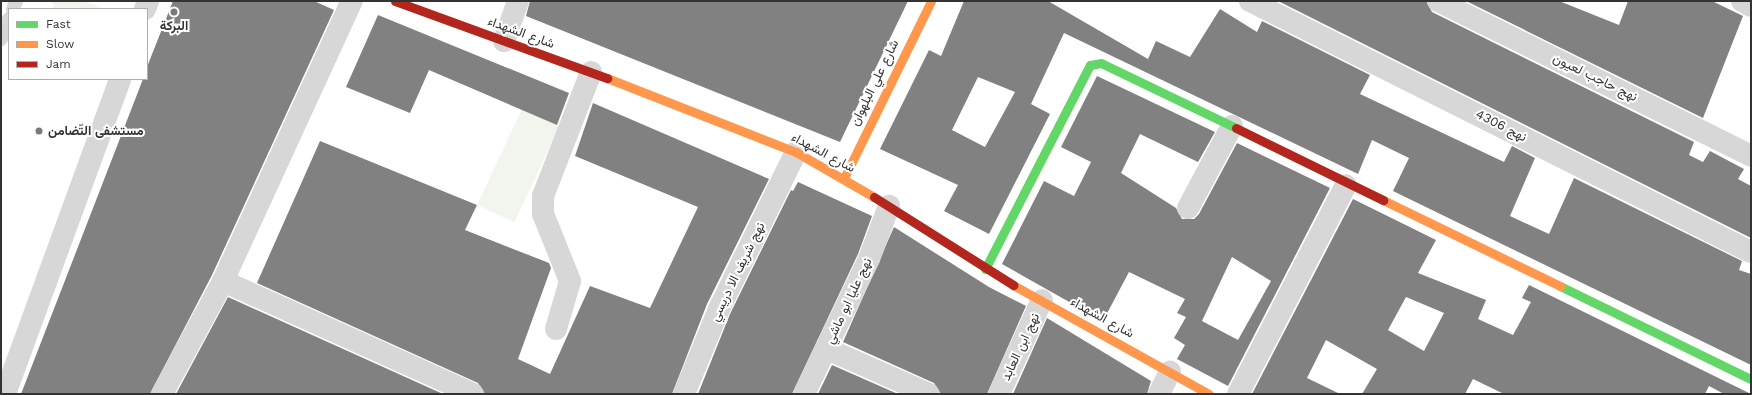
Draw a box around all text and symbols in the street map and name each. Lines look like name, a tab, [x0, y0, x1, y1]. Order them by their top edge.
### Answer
marker: البركة	[169, 7, 179, 17]
legend	[8, 8, 148, 80]
street label: شارع الشهداء	[485, 14, 557, 52]
text: Fast	[46, 17, 71, 31]
place label: البركة	[160, 18, 188, 34]
text: Slow	[46, 37, 74, 51]
street label: شارع علي البلهوان	[847, 37, 903, 129]
street label: نهج حاجب لعيون	[1550, 51, 1640, 105]
text: Jam	[46, 57, 71, 71]
street label: نهج 4306	[1473, 107, 1529, 145]
place label: مستشفى التّضامن	[48, 123, 144, 139]
marker: مستشفى التّضامن	[33, 125, 45, 137]
street label: شارع الشهداء	[788, 130, 858, 176]
street label: نهج شريف الا دريسي	[707, 220, 769, 324]
street label: نهج عليا ابو ماشي	[822, 256, 876, 346]
street label: شارع الشهداء	[1068, 294, 1136, 342]
street label: نهج ابن العابد	[999, 311, 1043, 383]

